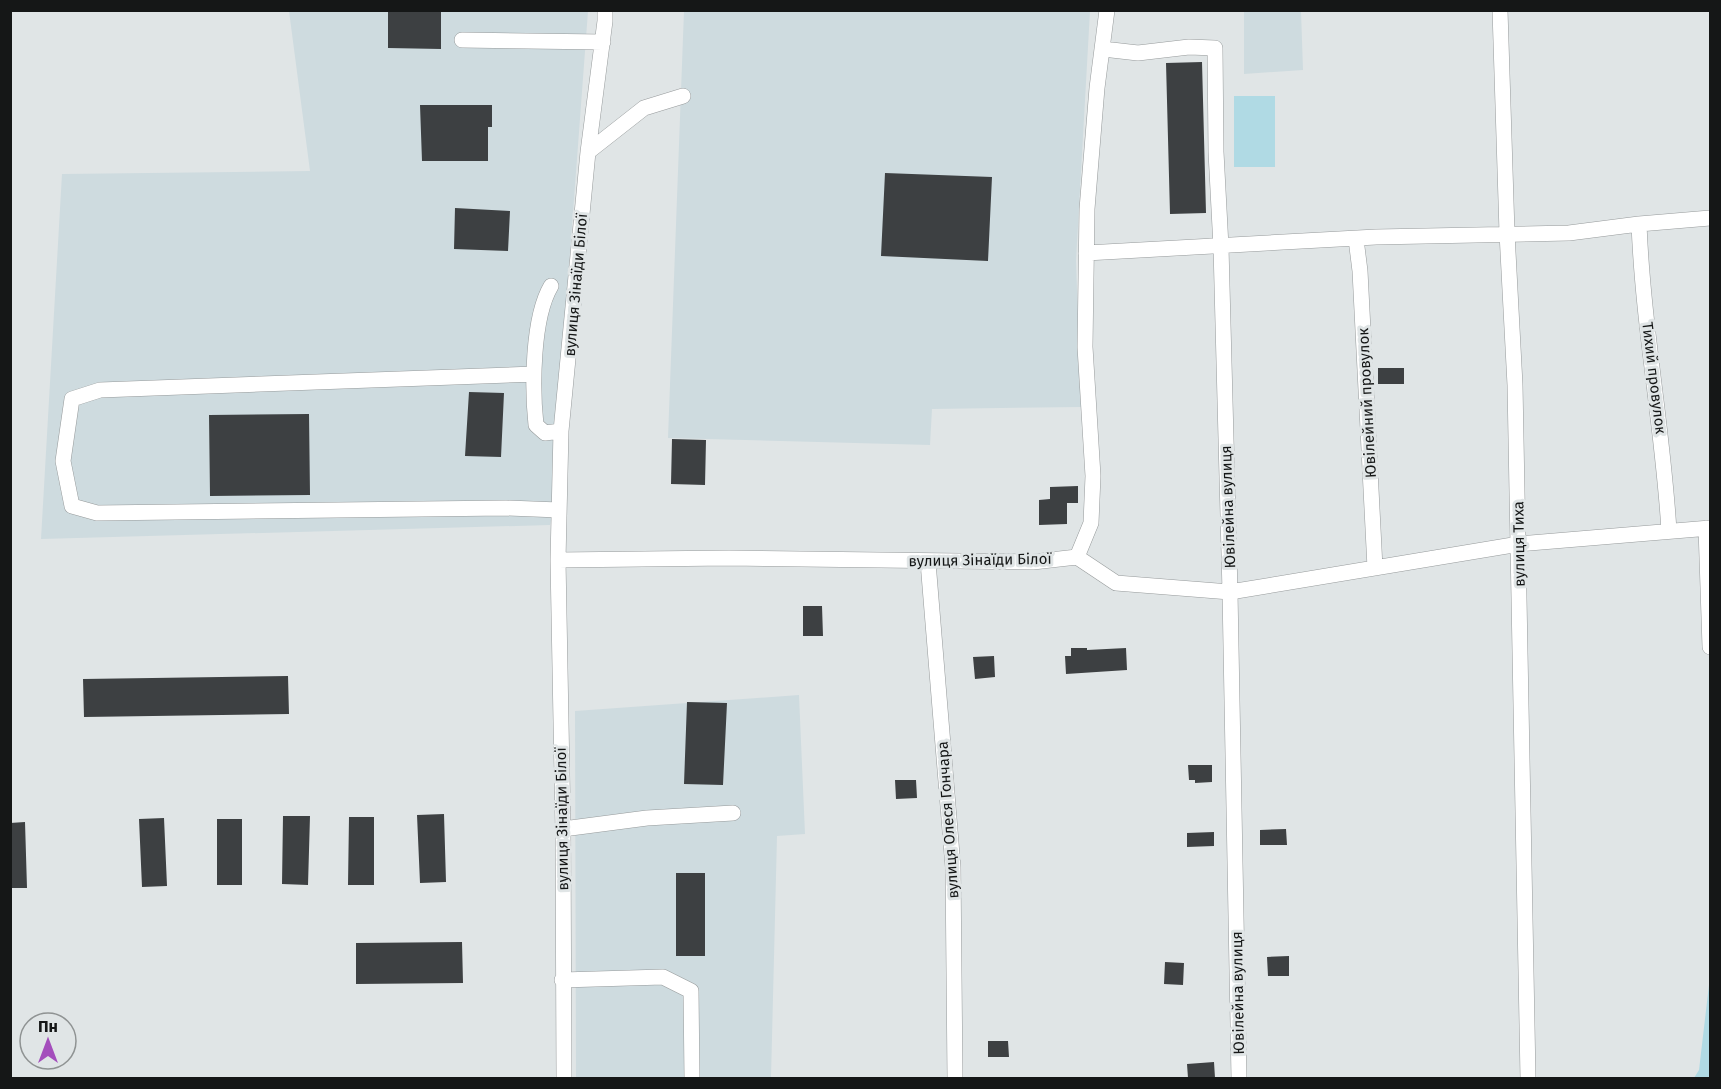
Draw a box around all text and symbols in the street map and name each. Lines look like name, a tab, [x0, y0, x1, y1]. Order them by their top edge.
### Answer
street label: вулиця Зінаїди Білої	[561, 212, 591, 357]
street label: Тихий провулок	[1638, 321, 1670, 435]
street label: Ювілейний провулок	[1354, 327, 1380, 478]
street label: Ювілейна вулиця	[1217, 445, 1239, 569]
street label: вулиця Тиха	[1509, 501, 1529, 587]
street label: вулиця Зінаїди Білої	[908, 550, 1053, 570]
street label: вулиця Олеся Гончара	[934, 741, 962, 899]
street label: вулиця Зінаїди Білої	[552, 746, 572, 891]
street label: Ювілейна вулиця	[1228, 931, 1248, 1055]
north arrow	[18, 1011, 78, 1071]
text: Пн	[38, 1017, 58, 1036]

